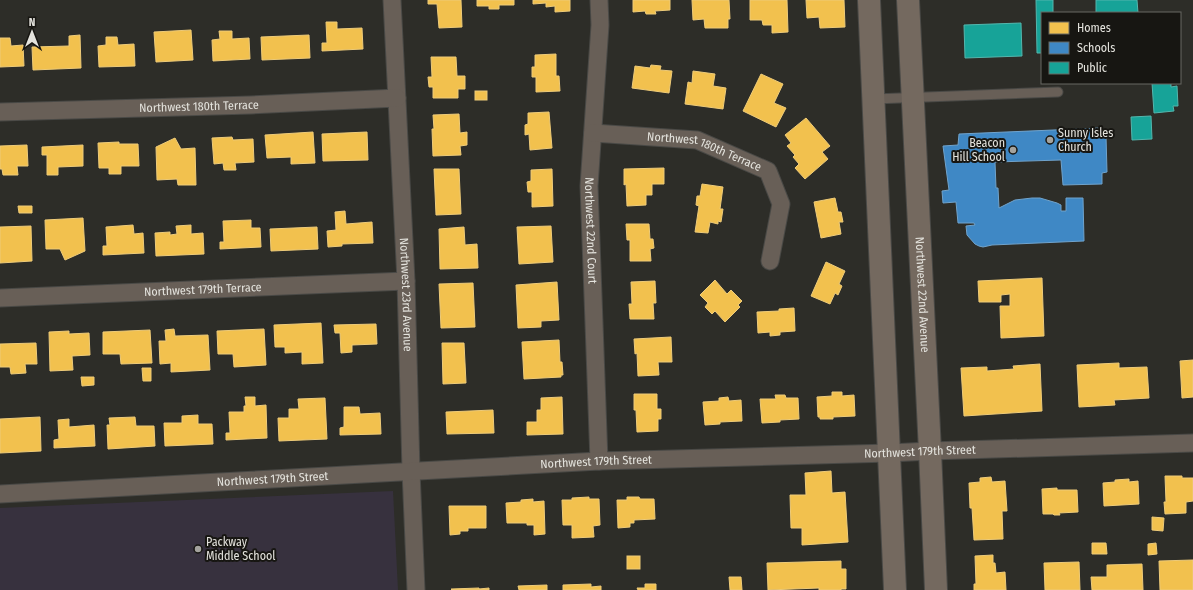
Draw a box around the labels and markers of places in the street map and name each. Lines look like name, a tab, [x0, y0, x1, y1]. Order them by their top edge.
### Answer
place label: Sunny Isles Church	[1058, 126, 1113, 154]
marker: Sunny Isles Church	[1045, 135, 1055, 145]
place label: Beacon Hill School	[952, 136, 1005, 164]
marker: Beacon Hill School	[1008, 145, 1018, 155]
place label: Packway Middle School	[206, 535, 275, 563]
marker: Packway Middle School	[193, 544, 203, 554]

